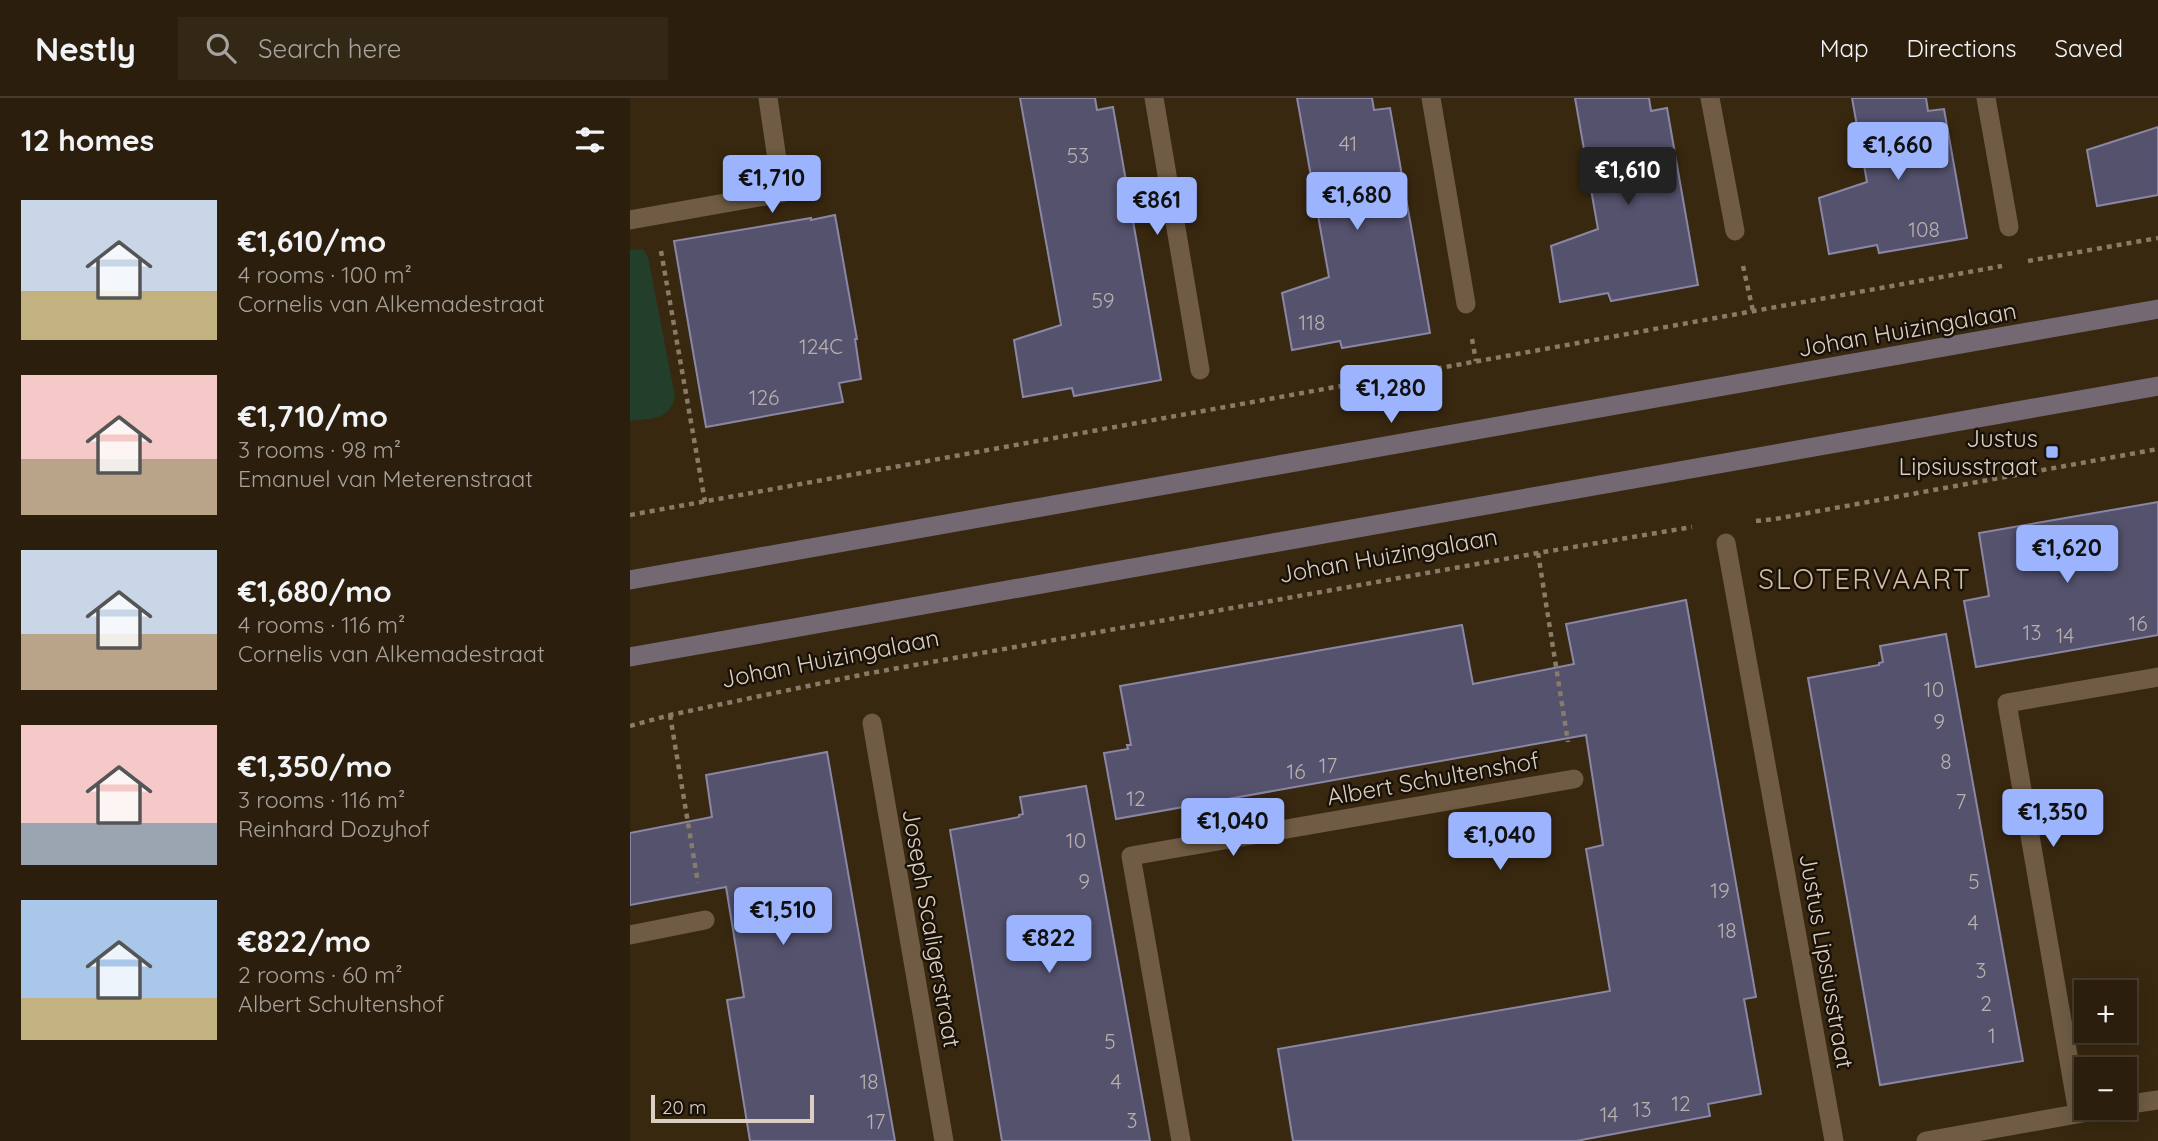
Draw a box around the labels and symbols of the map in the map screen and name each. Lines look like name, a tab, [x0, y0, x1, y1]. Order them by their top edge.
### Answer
pin: €1,660	[1841, 122, 1955, 182]
house number: 41	[1339, 130, 1357, 156]
house number: 53	[1067, 142, 1089, 168]
pin: €1,610	[1571, 148, 1685, 207]
pin: €1,710	[715, 156, 829, 215]
pin: €1,680	[1300, 172, 1414, 232]
pin: €861	[1116, 178, 1198, 237]
house number: 108	[1908, 216, 1940, 242]
house number: 59	[1091, 287, 1115, 313]
street label: Johan Huizingalaan	[1795, 295, 2019, 363]
house number: 118	[1299, 309, 1325, 335]
house number: 124C	[799, 333, 843, 359]
pin: €1,280	[1334, 366, 1448, 425]
house number: 126	[749, 384, 779, 410]
place label: Justus Lipsiusstraat	[1898, 423, 2038, 481]
marker: Justus Lipsiusstraat	[2044, 444, 2060, 460]
street label: Johan Huizingalaan	[1276, 521, 1500, 589]
pin: €1,620	[2010, 526, 2124, 585]
district label: SLOTERVAART	[1758, 561, 1972, 596]
house number: 16	[2128, 610, 2148, 636]
house number: 13	[2023, 619, 2041, 645]
street label: Johan Huizingalaan	[718, 622, 942, 694]
house number: 14	[2056, 622, 2074, 648]
house number: 10	[1924, 676, 1944, 702]
house number: 9	[1933, 708, 1945, 734]
street label: Albert Schultenshof	[1324, 744, 1542, 811]
house number: 8	[1940, 748, 1952, 774]
house number: 17	[1319, 752, 1337, 778]
house number: 16	[1286, 758, 1306, 784]
house number: 12	[1126, 785, 1146, 811]
house number: 7	[1956, 788, 1967, 814]
pin: €1,350	[1996, 790, 2110, 849]
pin: €1,040	[1176, 798, 1290, 858]
street label: Joseph Scaligerstraat	[896, 806, 968, 1050]
pin: €1,040	[1443, 812, 1557, 872]
house number: 10	[1066, 827, 1086, 853]
street label: Justus Lipsiusstraat	[1793, 851, 1861, 1071]
house number: 9	[1078, 868, 1090, 894]
house number: 5	[1968, 868, 1980, 894]
house number: 19	[1710, 877, 1730, 903]
pin: €1,510	[726, 888, 840, 947]
house number: 4	[1967, 909, 1979, 935]
pin: €822	[1008, 916, 1090, 975]
house number: 18	[1717, 917, 1737, 943]
house number: 3	[1975, 957, 1987, 983]
house number: 2	[1980, 990, 1992, 1016]
house number: 1	[1988, 1022, 1996, 1048]
house number: 5	[1104, 1028, 1116, 1054]
house number: 18	[859, 1068, 879, 1094]
house number: 4	[1110, 1068, 1122, 1094]
house number: 12	[1671, 1090, 1691, 1116]
scale bar	[651, 1092, 814, 1124]
house number: 13	[1633, 1096, 1651, 1122]
house number: 14	[1600, 1101, 1618, 1127]
house number: 3	[1126, 1107, 1138, 1133]
house number: 17	[867, 1108, 885, 1134]

